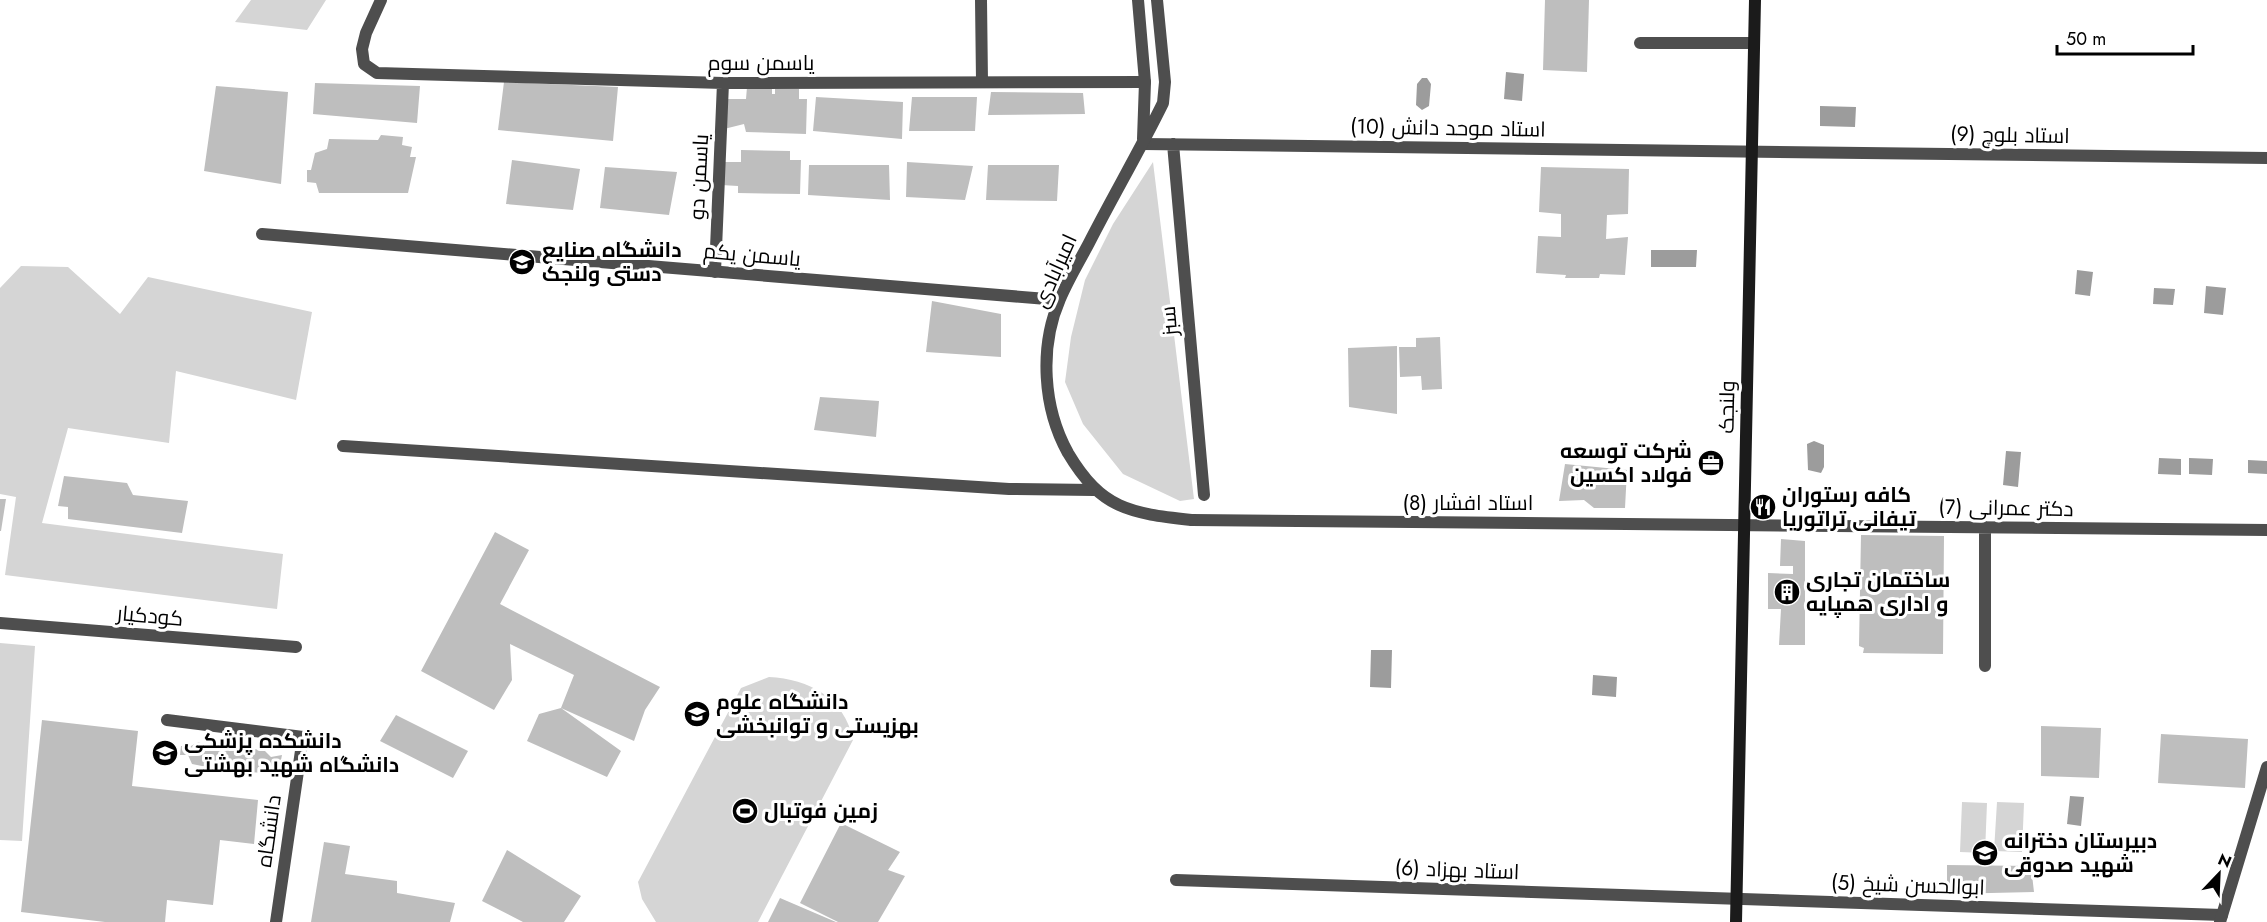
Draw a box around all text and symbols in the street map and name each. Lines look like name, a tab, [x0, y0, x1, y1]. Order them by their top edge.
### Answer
scale bar	[2057, 18, 2194, 56]
text: 50 m	[2066, 26, 2106, 52]
street label: یاسمن سوم	[708, 48, 815, 78]
street label: استاد موحد دانش (10)	[1350, 111, 1546, 145]
street label: استاد بلوچ (9)	[1950, 119, 2070, 151]
street label: یاسمن دو	[682, 133, 716, 221]
street label: امیرآبادی	[1025, 229, 1085, 313]
place label: دانشگاه صنایع دستى ولنجک	[542, 235, 682, 289]
street label: یاسمن یکم	[702, 236, 802, 274]
school or university icon: دانشگاه صنایع دستى ولنجک	[507, 247, 537, 277]
street label: سبز	[1153, 305, 1185, 338]
street label: ولنجک	[1712, 380, 1742, 434]
place label: شرکت توسعه فولاد اکسین	[1560, 436, 1692, 490]
office icon: شرکت توسعه فولاد اکسین	[1696, 448, 1726, 478]
place label: کافه رستوران تیفانی تراتوریا	[1782, 480, 1917, 534]
street label: استاد افشار (8)	[1403, 488, 1533, 518]
restaurant icon: کافه رستوران تیفانی تراتوریا	[1748, 492, 1778, 522]
street label: دکتر عمرانی (7)	[1938, 492, 2074, 524]
place label: ساختمان تجاری و اداری همپایه	[1806, 565, 1950, 619]
building icon: ساختمان تجاری و اداری همپایه	[1772, 577, 1802, 607]
street label: کودکیار	[115, 598, 184, 634]
place label: دانشگاه علوم بهزیستی و توانبخشی	[716, 687, 919, 741]
school or university icon: دانشگاه علوم بهزیستی و توانبخشی	[682, 699, 712, 729]
place label: دانشکده پزشکی دانشگاه شهید بهشتی	[184, 726, 399, 780]
school or university icon: دانشکده پزشکی دانشگاه شهید بهشتی	[150, 738, 180, 768]
street label: دانشگاه	[249, 793, 289, 869]
sports icon: زمین فوتبال	[730, 796, 760, 826]
place label: زمین فوتبال	[764, 796, 878, 826]
place label: دبیرستان دخترانه شهید صدوقی	[2004, 826, 2157, 880]
school or university icon: دبیرستان دخترانه شهید صدوقی	[1970, 838, 2000, 868]
north arrow	[2189, 844, 2249, 904]
text: N	[2214, 848, 2235, 874]
street label: استاد بهزاد (6)	[1394, 853, 1520, 887]
street label: ابوالحسن شیخ (5)	[1830, 867, 1986, 903]

